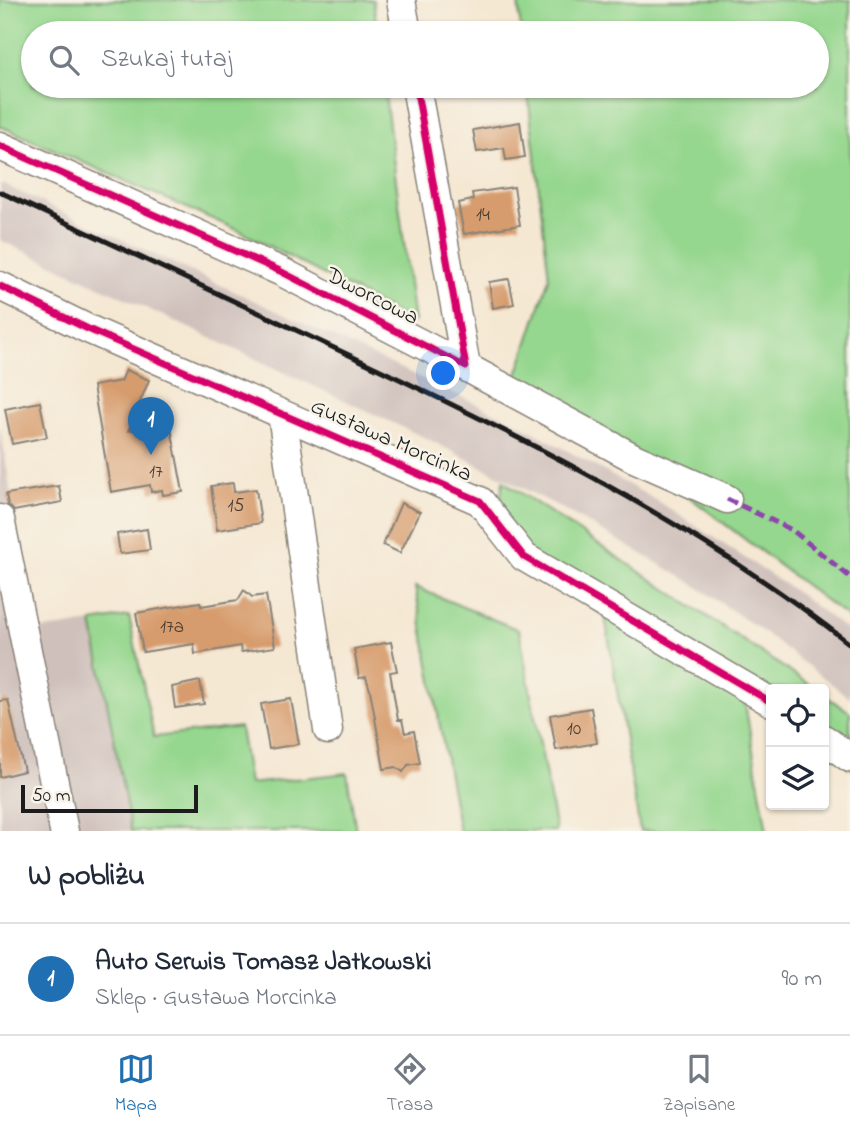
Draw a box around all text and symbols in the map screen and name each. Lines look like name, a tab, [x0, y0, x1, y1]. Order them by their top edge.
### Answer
search box	[21, 21, 829, 98]
icon: search	[45, 41, 83, 79]
text: Szukaj tutaj	[101, 41, 232, 79]
house number: 14	[476, 202, 490, 229]
street label: Dworcowa	[319, 259, 424, 335]
your location	[426, 356, 460, 390]
street label: Gustawa Morcinka	[305, 391, 477, 491]
pin: 1	[128, 397, 174, 455]
house number: 17	[149, 459, 163, 486]
house number: 15	[228, 493, 245, 520]
house number: 17a	[160, 614, 184, 641]
map controls	[766, 684, 829, 810]
button: locate	[766, 684, 829, 747]
house number: 10	[567, 716, 581, 743]
button: layers	[766, 747, 829, 810]
scale bar	[21, 782, 198, 814]
text: 50 m	[32, 783, 71, 810]
text: W pobliżu	[28, 855, 145, 899]
text: Auto Serwis Tomasz Jatkowski	[95, 944, 431, 982]
text: 1	[47, 963, 55, 996]
text: 90 m	[782, 963, 822, 996]
text: Sklep · Gustawa Morcinka	[95, 982, 337, 1015]
tab: Mapa	[115, 1050, 157, 1119]
tab: Trasa	[386, 1050, 433, 1119]
tab: Zapisane	[663, 1050, 735, 1119]

